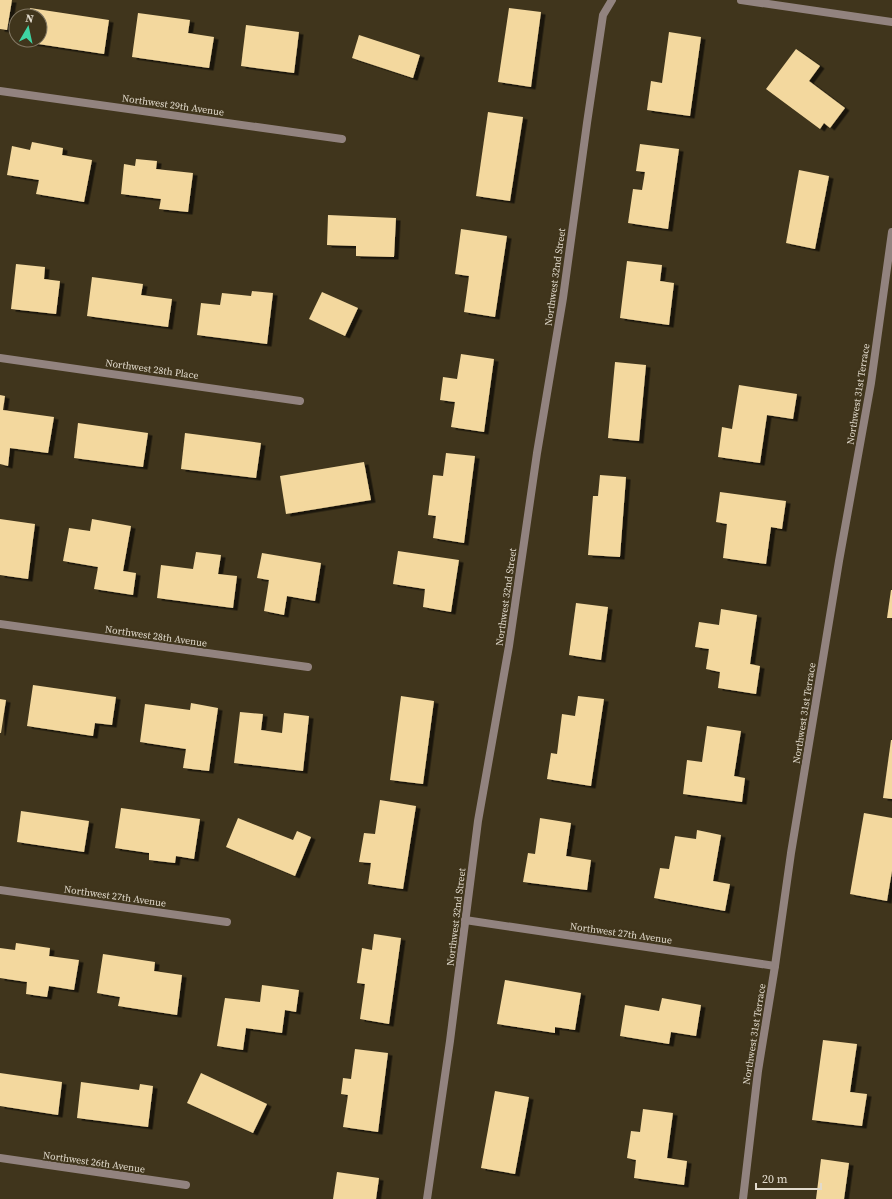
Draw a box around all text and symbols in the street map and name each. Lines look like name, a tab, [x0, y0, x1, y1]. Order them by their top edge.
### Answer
north arrow	[8, 8, 48, 48]
text: N	[24, 11, 35, 27]
street label: Northwest 29th Avenue	[121, 91, 225, 119]
street label: Northwest 32nd Street	[542, 227, 568, 327]
street label: Northwest 31st Terrace	[844, 343, 872, 445]
street label: Northwest 28th Place	[105, 356, 199, 382]
street label: Northwest 32nd Street	[493, 547, 519, 647]
street label: Northwest 28th Avenue	[104, 622, 208, 650]
street label: Northwest 31st Terrace	[790, 662, 818, 764]
street label: Northwest 32nd Street	[444, 867, 469, 967]
street label: Northwest 27th Avenue	[63, 882, 167, 910]
street label: Northwest 27th Avenue	[569, 919, 673, 947]
street label: Northwest 31st Terrace	[740, 983, 768, 1085]
street label: Northwest 26th Avenue	[42, 1148, 146, 1176]
scale bar	[756, 1165, 821, 1191]
text: 20 m	[762, 1171, 788, 1187]

